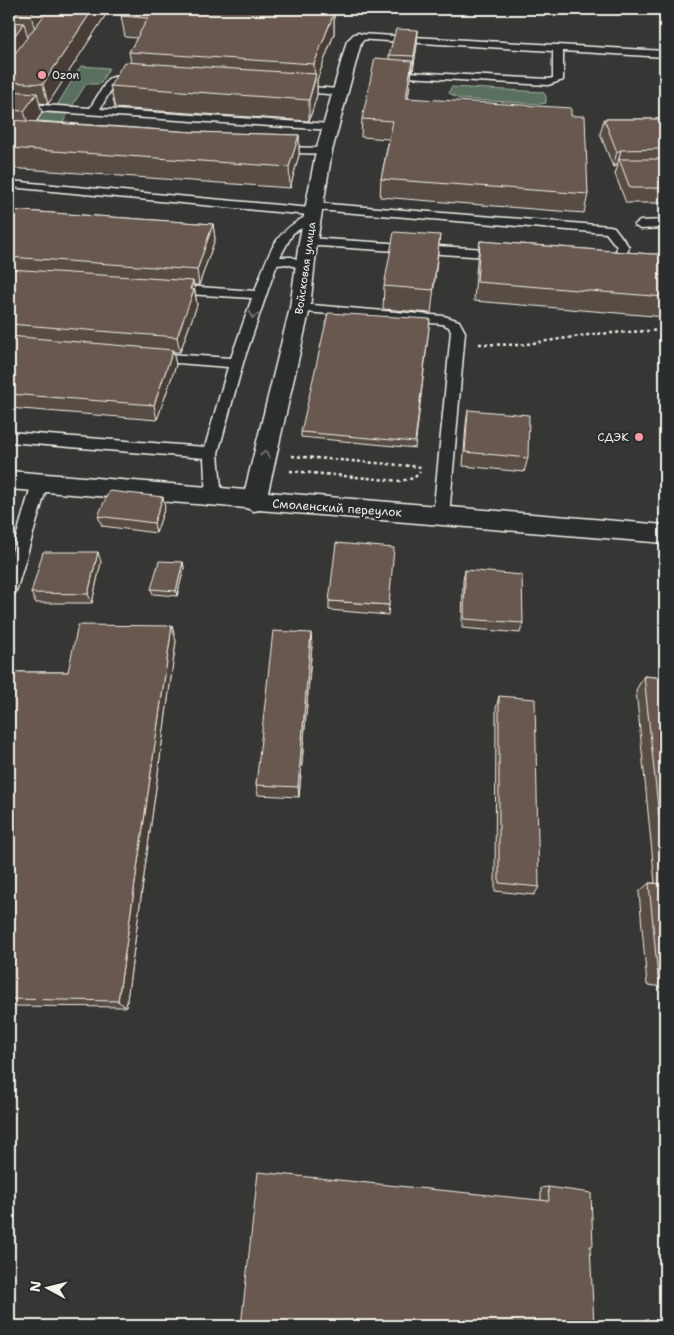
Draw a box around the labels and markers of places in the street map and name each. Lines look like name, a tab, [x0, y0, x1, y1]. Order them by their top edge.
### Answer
place label: Ozon	[52, 68, 80, 83]
marker: Ozon	[36, 69, 48, 81]
place label: СДЭК	[597, 429, 629, 445]
marker: СДЭК	[633, 431, 645, 443]

